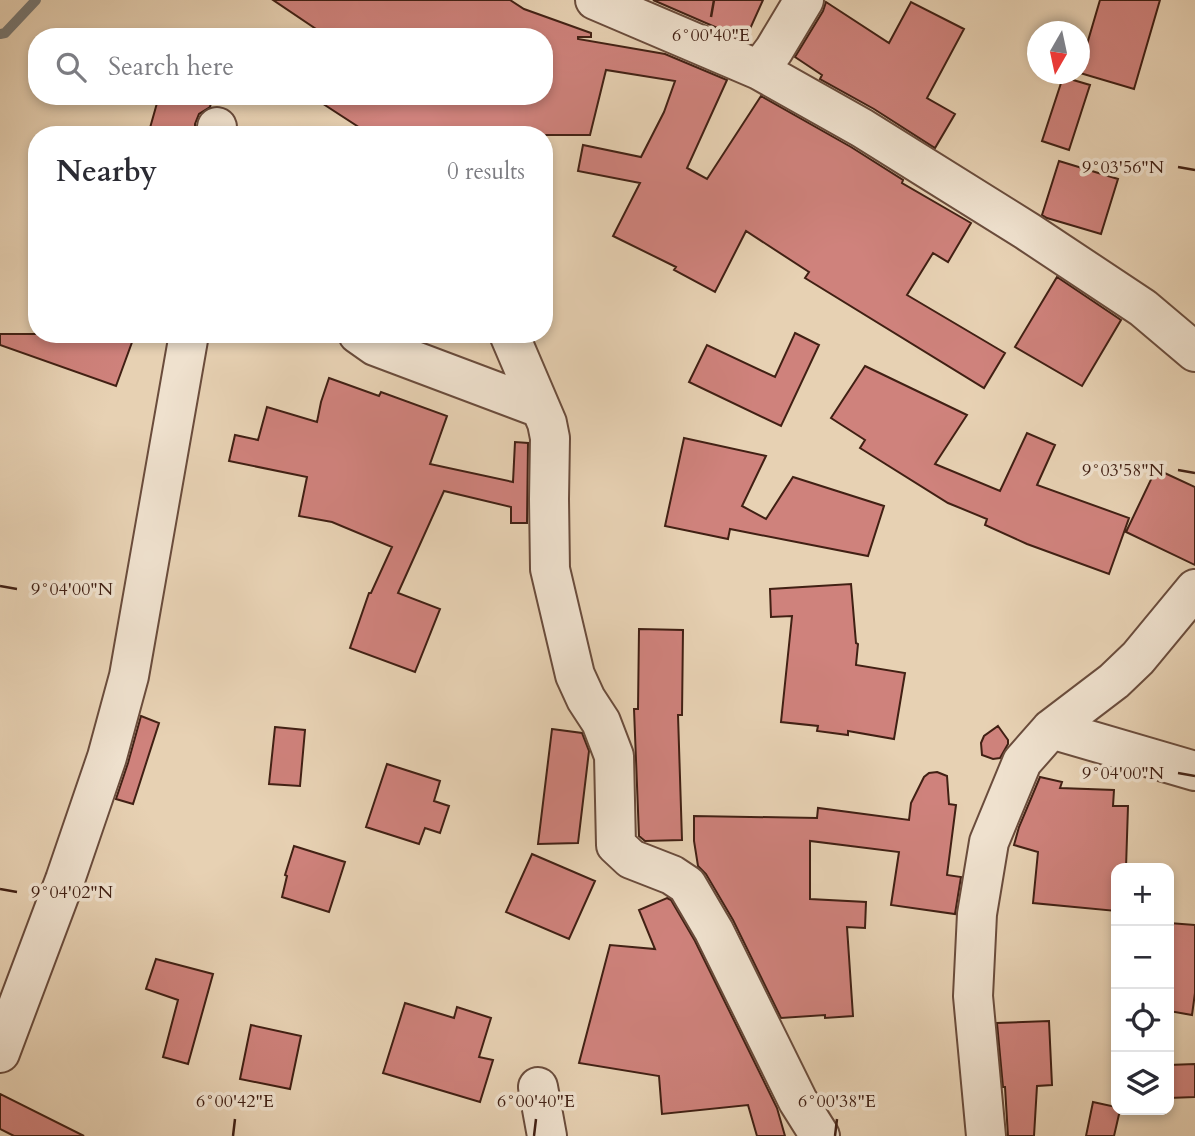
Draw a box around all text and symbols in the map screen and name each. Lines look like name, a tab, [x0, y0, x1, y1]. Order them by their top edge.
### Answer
north arrow	[1027, 21, 1090, 84]
text: 6°00'40"E	[672, 23, 750, 48]
search box	[28, 28, 553, 105]
icon: search	[52, 48, 90, 86]
text: Search here	[108, 49, 234, 84]
text: Nearby	[56, 151, 157, 192]
text: 9°03'56"N	[1082, 155, 1165, 180]
text: 0 results	[447, 156, 525, 187]
text: 9°03'58"N	[1082, 458, 1165, 483]
text: 9°04'00"N	[31, 577, 114, 602]
text: 9°04'00"N	[1082, 761, 1165, 786]
map controls	[1111, 863, 1174, 1115]
button: +	[1111, 863, 1174, 926]
text: 9°04'02"N	[31, 880, 114, 905]
button: −	[1111, 926, 1174, 989]
button: locate	[1111, 989, 1174, 1052]
button: layers	[1111, 1052, 1174, 1115]
text: 6°00'42"E	[196, 1089, 274, 1114]
text: 6°00'40"E	[497, 1089, 575, 1114]
text: 6°00'38"E	[798, 1089, 876, 1114]

